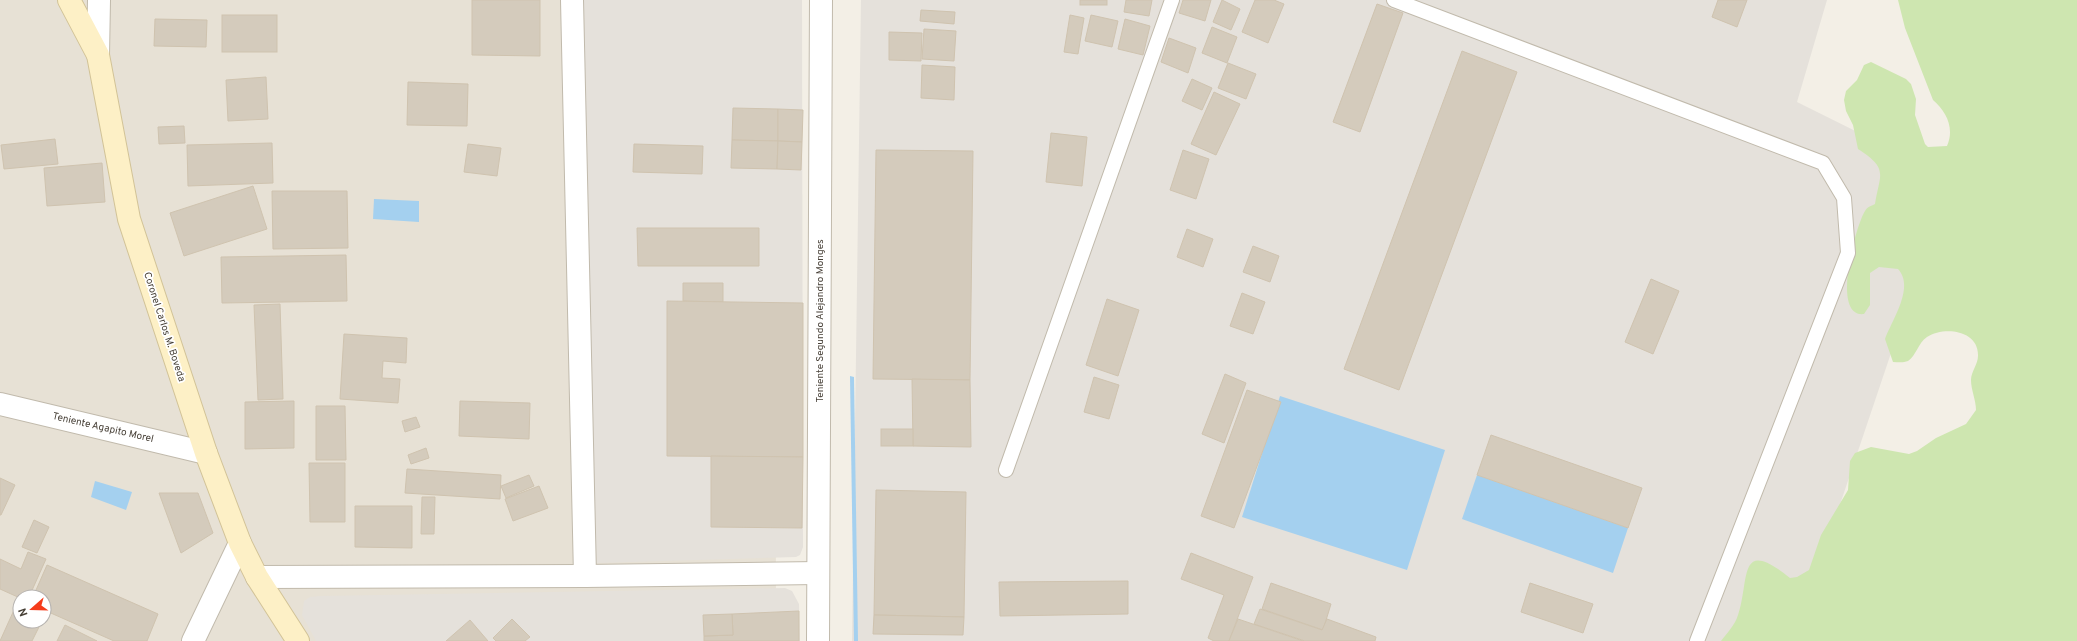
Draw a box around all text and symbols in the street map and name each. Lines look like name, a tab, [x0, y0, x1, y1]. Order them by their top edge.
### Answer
street label: Teniente Segundo Alejandro Monges	[814, 239, 827, 403]
street label: Coronel Carlos M. Boveda	[140, 271, 188, 383]
street label: Teniente Agapito Morel	[51, 410, 155, 446]
north arrow	[12, 589, 52, 629]
text: N	[16, 606, 31, 618]

